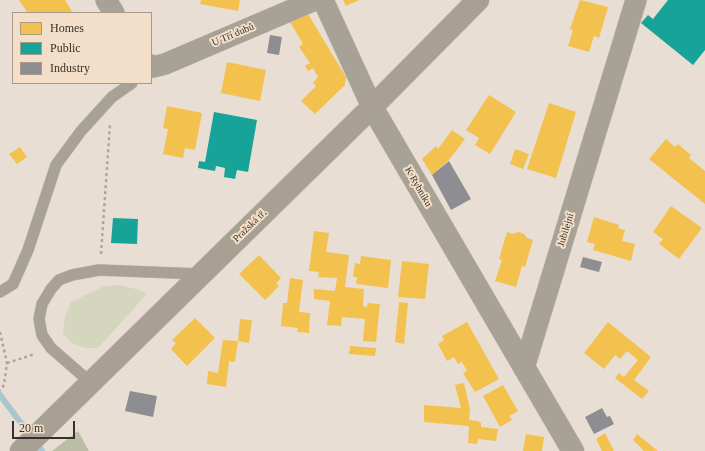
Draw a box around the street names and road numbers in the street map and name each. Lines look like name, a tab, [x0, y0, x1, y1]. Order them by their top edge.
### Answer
street label: U Tří dubů	[210, 21, 256, 49]
street label: K Rybníku	[402, 165, 434, 209]
street label: Pražská tř.	[231, 207, 269, 245]
street label: Jubilejní	[555, 212, 577, 248]

